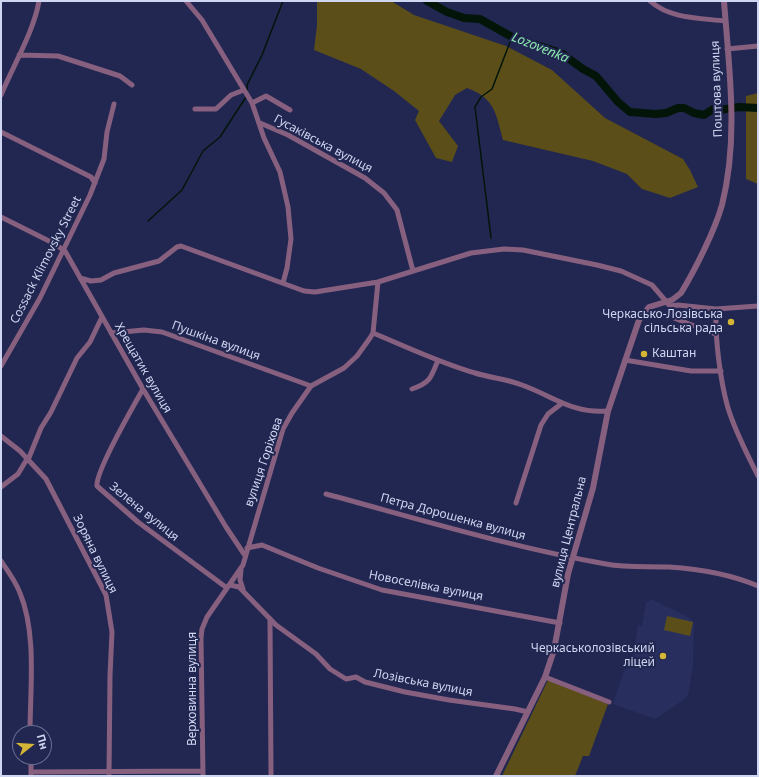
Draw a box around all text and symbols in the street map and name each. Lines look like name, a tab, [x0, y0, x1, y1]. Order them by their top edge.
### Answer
water label: Lozovenka	[509, 30, 571, 66]
street label: Поштова вулиця	[708, 40, 726, 138]
street label: Гусаківська вулиця	[271, 112, 375, 176]
street label: Cossack Klimovsky Street	[8, 194, 84, 326]
place label: Черкасько-Лозівська сільська рада	[602, 308, 723, 336]
marker: Черкасько-Лозівська сільська рада	[726, 317, 736, 327]
street label: Пушкіна вулиця	[170, 318, 262, 364]
street label: Хрещатик вулиця	[111, 320, 175, 416]
place label: Каштан	[652, 347, 696, 361]
marker: Каштан	[639, 349, 649, 359]
street label: вулиця Горіхова	[242, 415, 286, 509]
street label: вулиця Центральна	[548, 475, 590, 589]
street label: Зелена вулиця	[106, 480, 182, 544]
street label: Петра Дорошенка вулиця	[379, 491, 527, 543]
street label: Зоряна вулиця	[70, 512, 120, 596]
street label: Новоселівка вулиця	[368, 568, 484, 604]
street label: Верховинна вулиця	[186, 632, 200, 746]
place label: Черкаськолозівський ліцей	[531, 642, 655, 670]
marker: Черкаськолозівський ліцей	[658, 651, 668, 661]
street label: Лозівська вулиця	[372, 666, 474, 700]
north arrow	[12, 725, 52, 765]
text: Пн	[34, 732, 52, 751]

